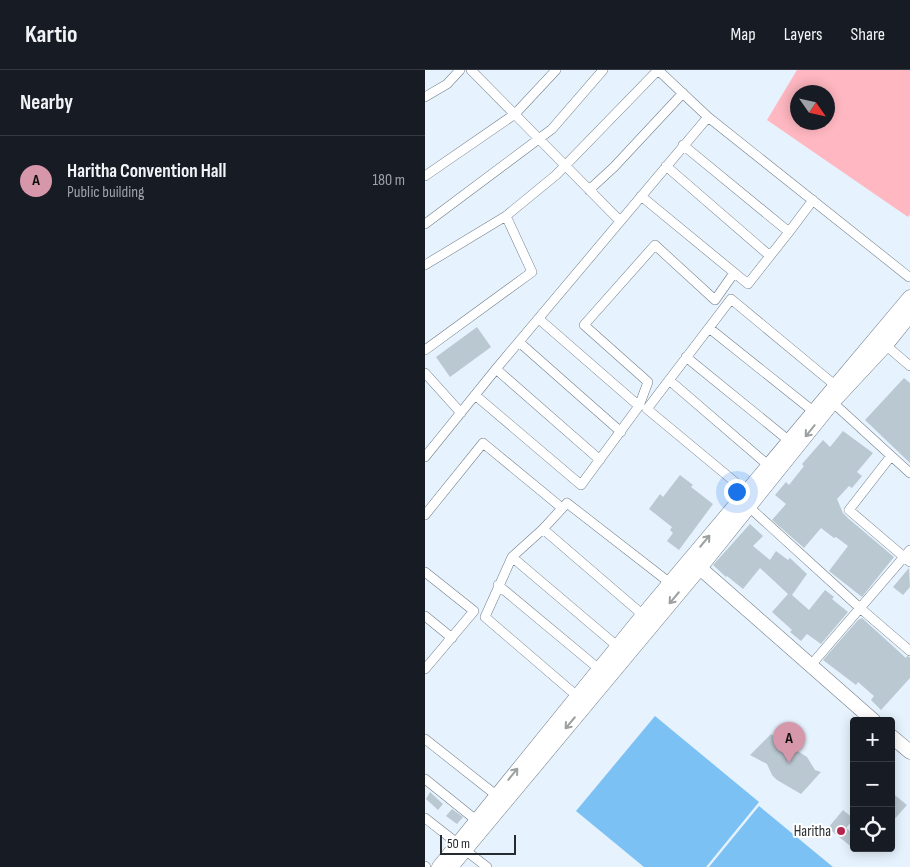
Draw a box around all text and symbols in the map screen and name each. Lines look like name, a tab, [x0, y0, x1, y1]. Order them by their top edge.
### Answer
text: Kartio	[25, 20, 77, 49]
text: Map	[731, 24, 756, 45]
text: Layers	[784, 24, 823, 45]
text: Share	[851, 24, 885, 45]
north arrow	[790, 85, 835, 130]
text: Nearby	[20, 90, 73, 115]
text: Haritha Convention Hall	[67, 160, 226, 183]
text: A	[32, 171, 40, 190]
text: 180 m	[372, 171, 405, 190]
text: Public building	[67, 183, 144, 202]
one-way arrow	[804, 425, 815, 438]
your location	[724, 479, 750, 505]
one-way arrow	[700, 535, 711, 548]
one-way arrow	[669, 591, 680, 604]
one-way arrow	[565, 716, 576, 729]
map controls	[850, 717, 895, 852]
button: +	[850, 717, 895, 762]
pin: A	[773, 722, 805, 763]
button: −	[850, 762, 895, 807]
one-way arrow	[507, 768, 518, 781]
button: locate	[850, 807, 895, 852]
place label: Haritha	[794, 822, 831, 841]
marker: Haritha	[835, 825, 847, 837]
scale bar	[440, 832, 516, 855]
text: 50 m	[447, 835, 470, 852]

